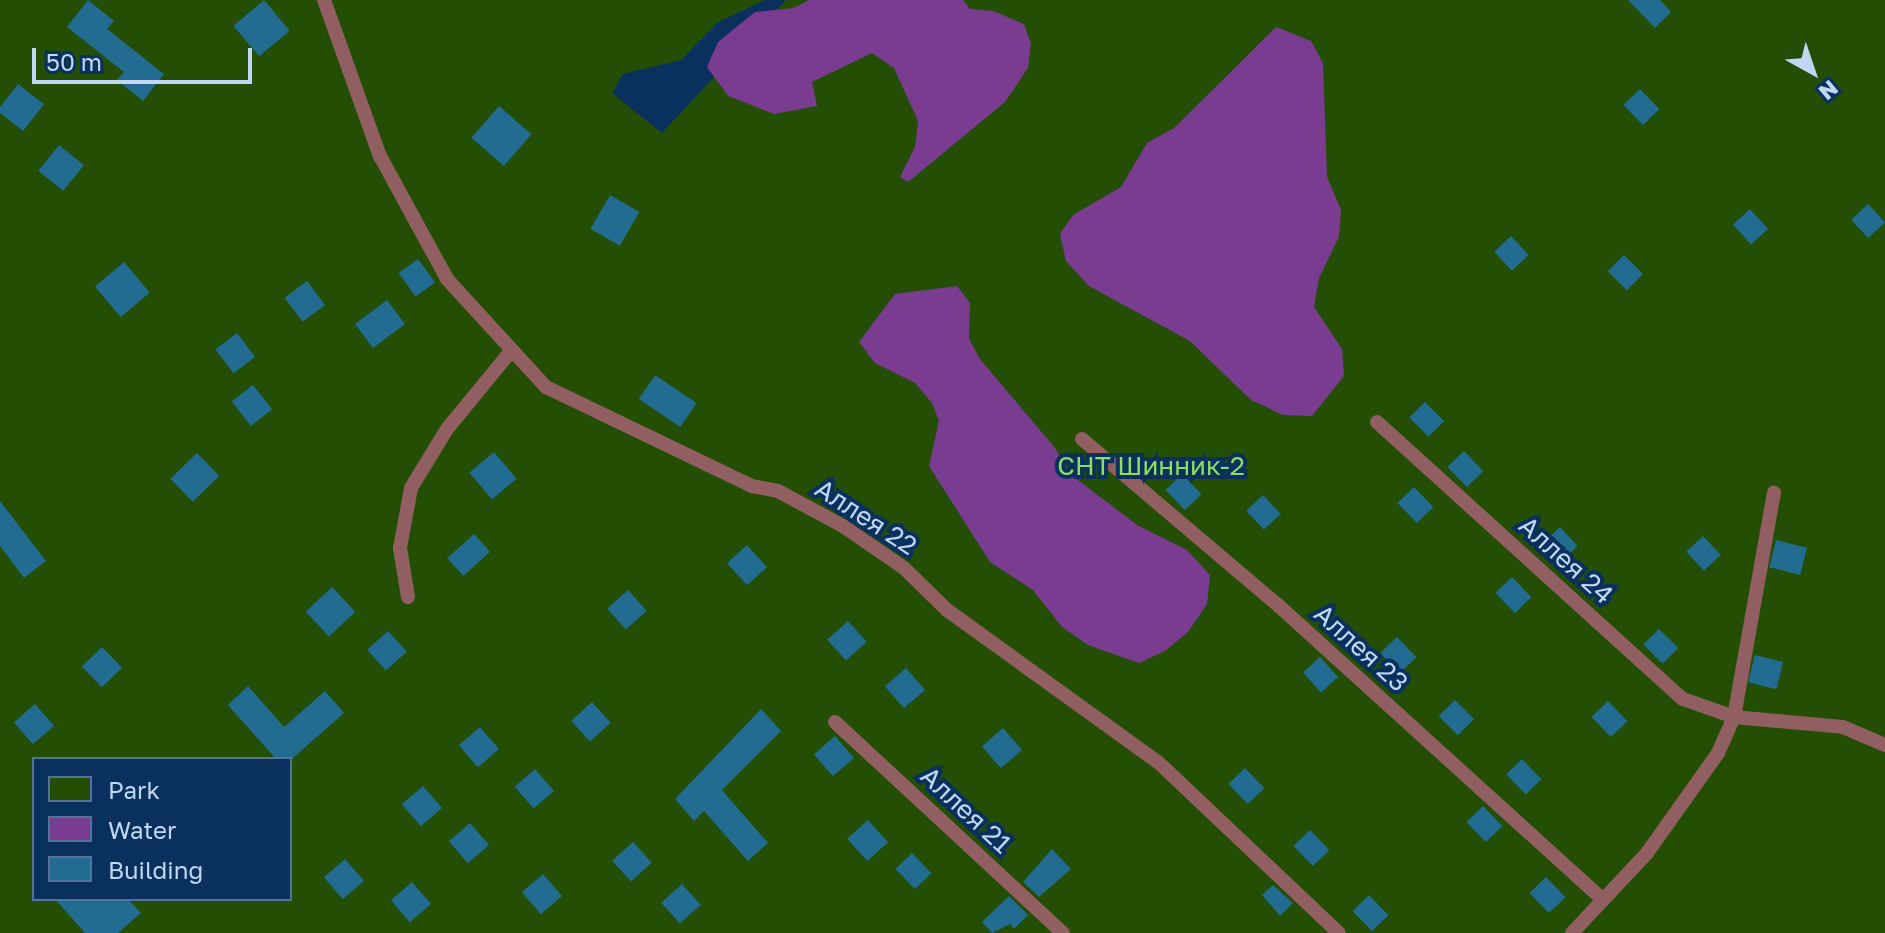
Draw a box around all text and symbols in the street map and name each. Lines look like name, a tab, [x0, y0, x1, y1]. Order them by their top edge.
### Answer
scale bar	[36, 32, 256, 82]
north arrow	[1773, 32, 1853, 112]
text: 50 m	[46, 47, 102, 76]
text: N	[1814, 75, 1844, 106]
park label: СНТ Шинник-2	[1057, 450, 1245, 482]
street label: Аллея 22	[809, 473, 923, 561]
street label: Аллея 24	[1513, 510, 1619, 610]
street label: Аллея 23	[1308, 598, 1414, 698]
legend	[32, 757, 292, 901]
street label: Аллея 21	[914, 760, 1018, 860]
text: Park	[108, 775, 160, 804]
text: Water	[108, 815, 176, 844]
text: Building	[108, 855, 203, 884]

